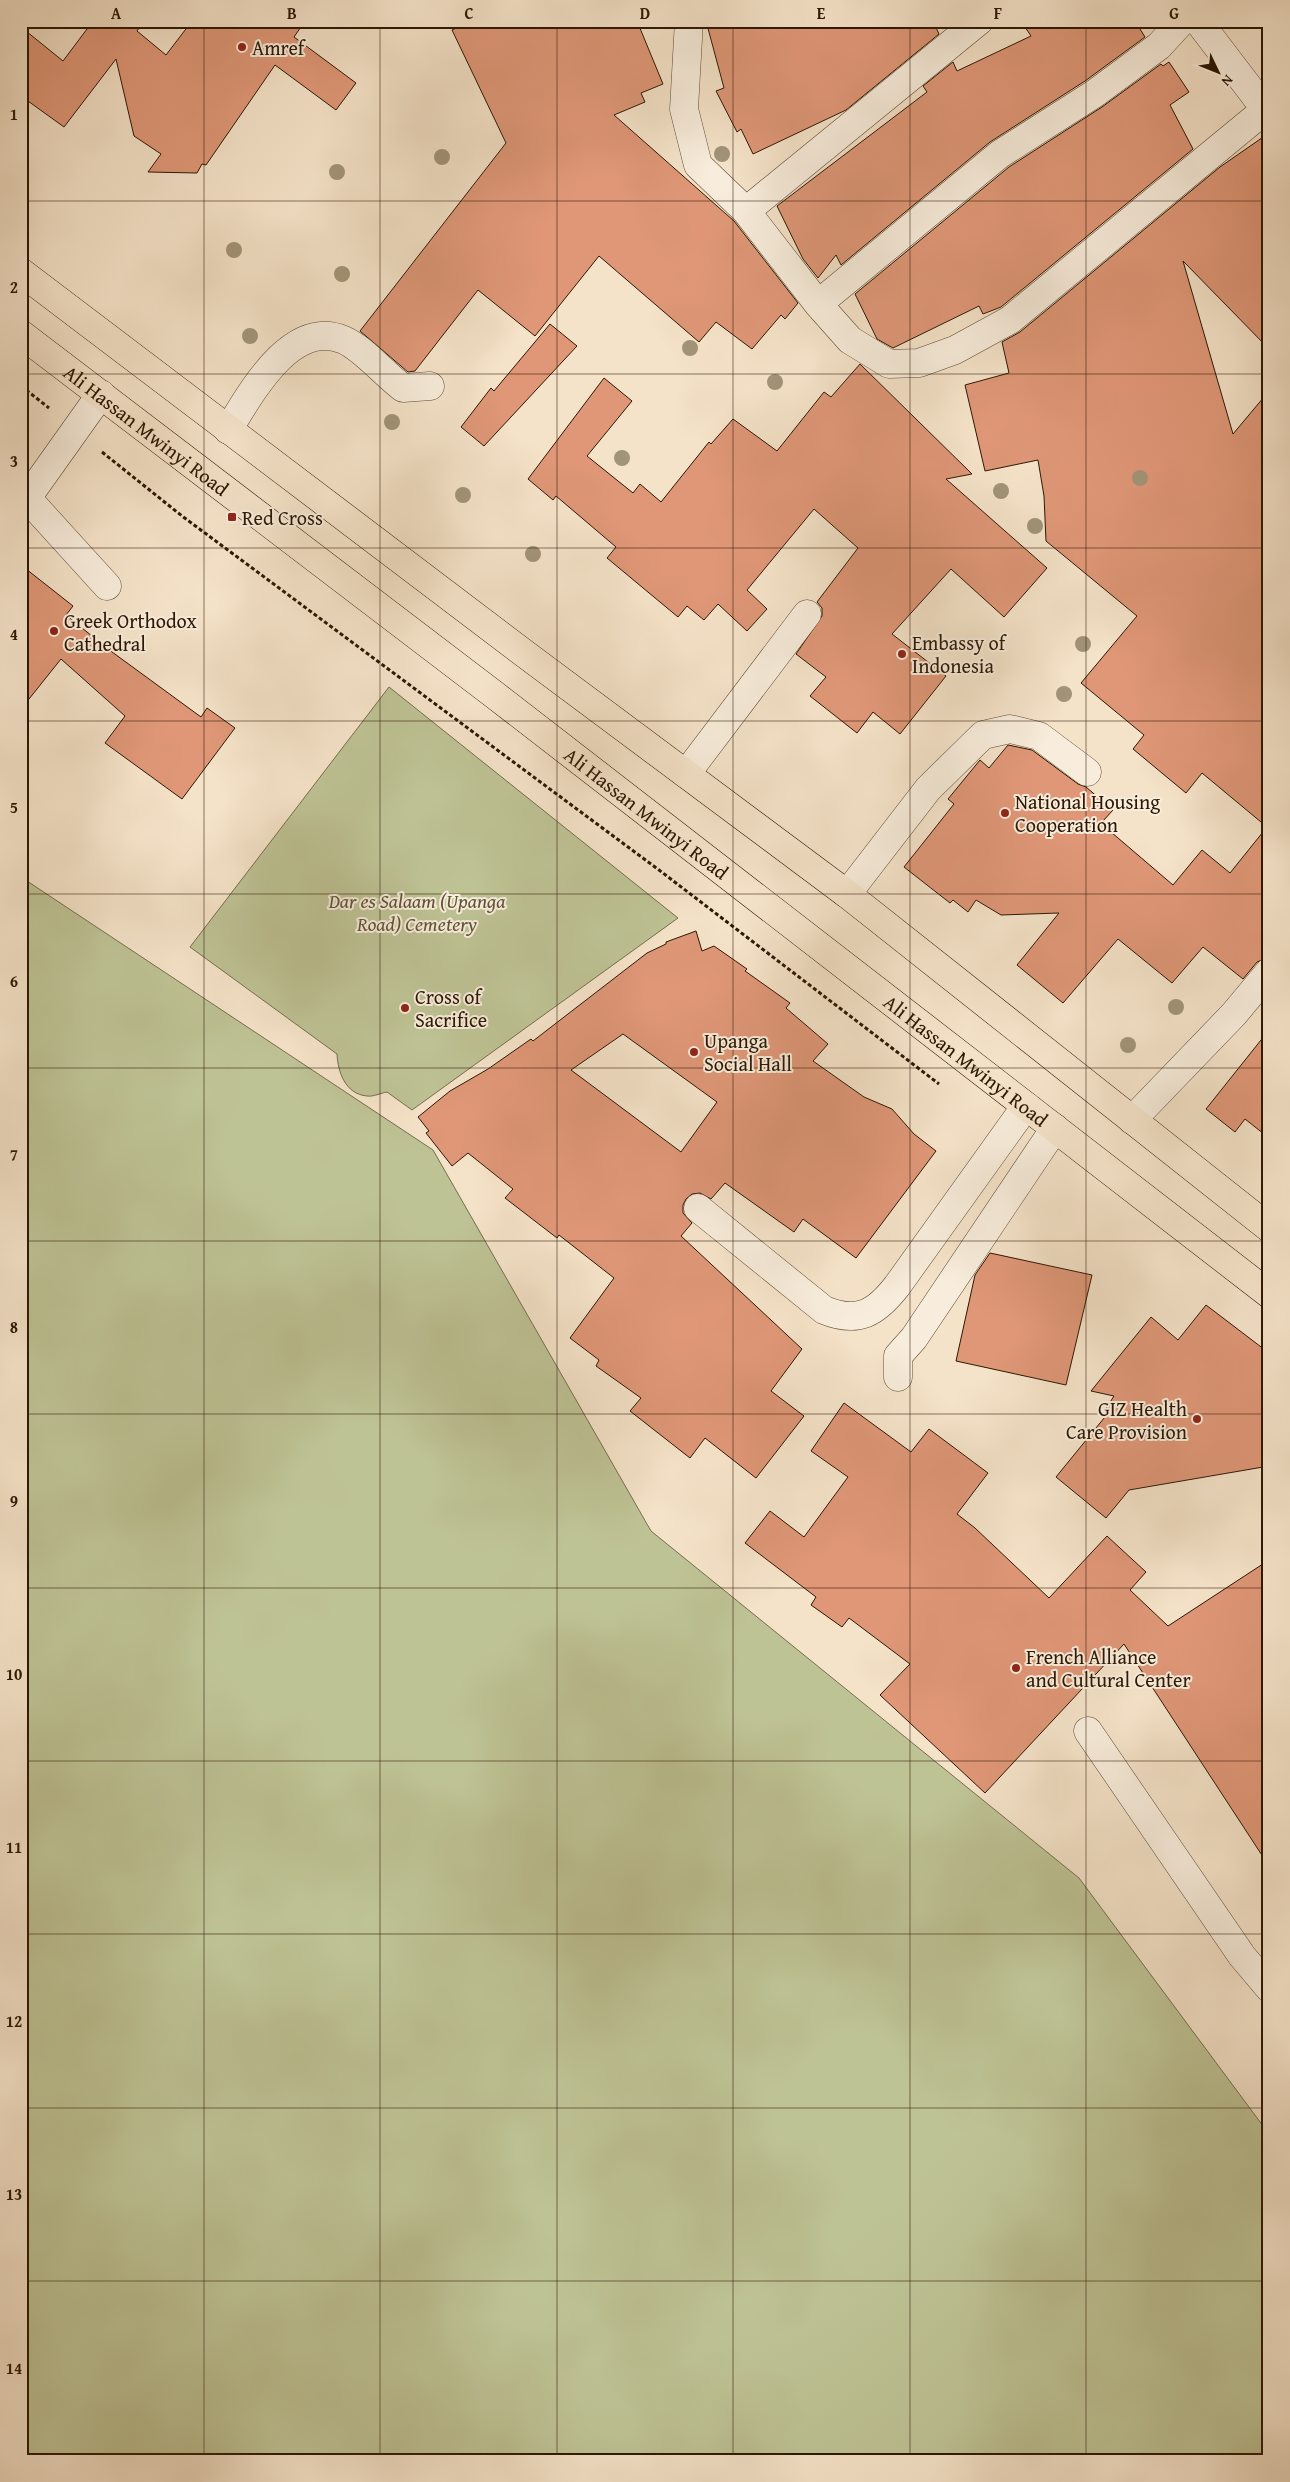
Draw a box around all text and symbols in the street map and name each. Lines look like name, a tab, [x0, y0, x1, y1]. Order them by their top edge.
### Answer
text: A	[111, 1, 122, 25]
text: B	[287, 1, 297, 25]
text: C	[464, 1, 474, 25]
text: D	[640, 1, 650, 25]
text: E	[817, 1, 826, 25]
text: F	[994, 1, 1002, 25]
text: G	[1169, 1, 1179, 25]
place label: Amref	[252, 33, 307, 62]
marker: Amref	[236, 41, 248, 53]
north arrow	[1192, 48, 1242, 98]
text: N	[1217, 71, 1238, 92]
text: 1	[10, 102, 18, 126]
text: 2	[10, 275, 18, 299]
street label: Ali Hassan Mwinyi Road	[58, 357, 236, 502]
text: 3	[10, 449, 18, 473]
place label: Red Cross	[242, 503, 323, 532]
marker: Red Cross	[226, 511, 238, 523]
place label: Greek Orthodox Cathedral	[64, 606, 197, 658]
text: 4	[10, 622, 18, 646]
marker: Greek Orthodox Cathedral	[48, 625, 60, 637]
place label: Embassy of Indonesia	[912, 628, 1008, 680]
marker: Embassy of Indonesia	[896, 648, 908, 660]
street label: Ali Hassan Mwinyi Road	[559, 740, 735, 886]
place label: National Housing Cooperation	[1015, 787, 1160, 839]
text: 5	[10, 795, 18, 819]
marker: National Housing Cooperation	[999, 807, 1011, 819]
park label: Dar es Salaam (Upanga Road) Cemetery	[328, 886, 506, 938]
text: 6	[10, 969, 18, 993]
place label: Cross of Sacrifice	[415, 982, 487, 1034]
street label: Ali Hassan Mwinyi Road	[878, 987, 1055, 1133]
marker: Cross of Sacrifice	[399, 1002, 411, 1014]
place label: Upanga Social Hall	[704, 1026, 792, 1078]
marker: Upanga Social Hall	[688, 1046, 700, 1058]
text: 7	[10, 1142, 18, 1166]
text: 8	[10, 1315, 18, 1339]
place label: GIZ Health Care Provision	[1066, 1394, 1187, 1446]
marker: GIZ Health Care Provision	[1191, 1413, 1203, 1425]
text: 9	[10, 1489, 18, 1513]
place label: French Alliance and Cultural Center	[1026, 1642, 1191, 1694]
text: 10	[6, 1662, 22, 1686]
marker: French Alliance and Cultural Center	[1010, 1662, 1022, 1674]
text: 11	[6, 1835, 22, 1859]
text: 12	[6, 2009, 22, 2033]
text: 13	[6, 2182, 22, 2206]
text: 14	[6, 2356, 22, 2380]

